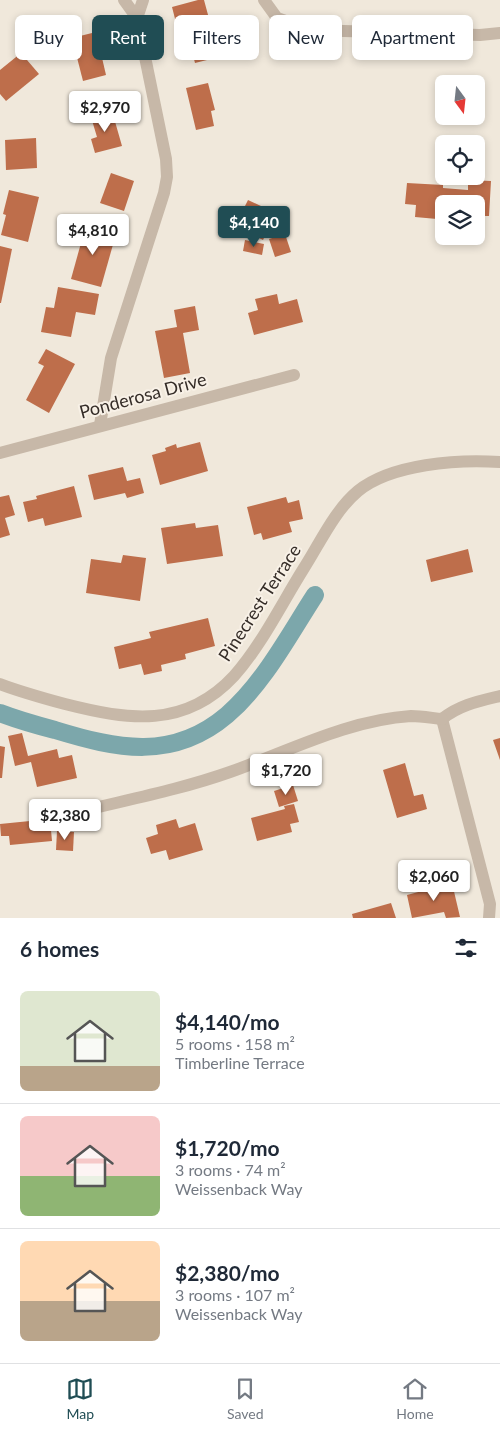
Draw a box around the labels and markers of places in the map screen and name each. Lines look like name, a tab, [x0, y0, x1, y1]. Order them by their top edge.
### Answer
pin: $2,970	[64, 90, 146, 133]
pin: $4,140	[213, 206, 295, 248]
pin: $4,810	[52, 214, 134, 256]
pin: $1,720	[245, 754, 327, 796]
pin: $2,380	[24, 798, 106, 841]
pin: $2,060	[393, 860, 475, 902]

